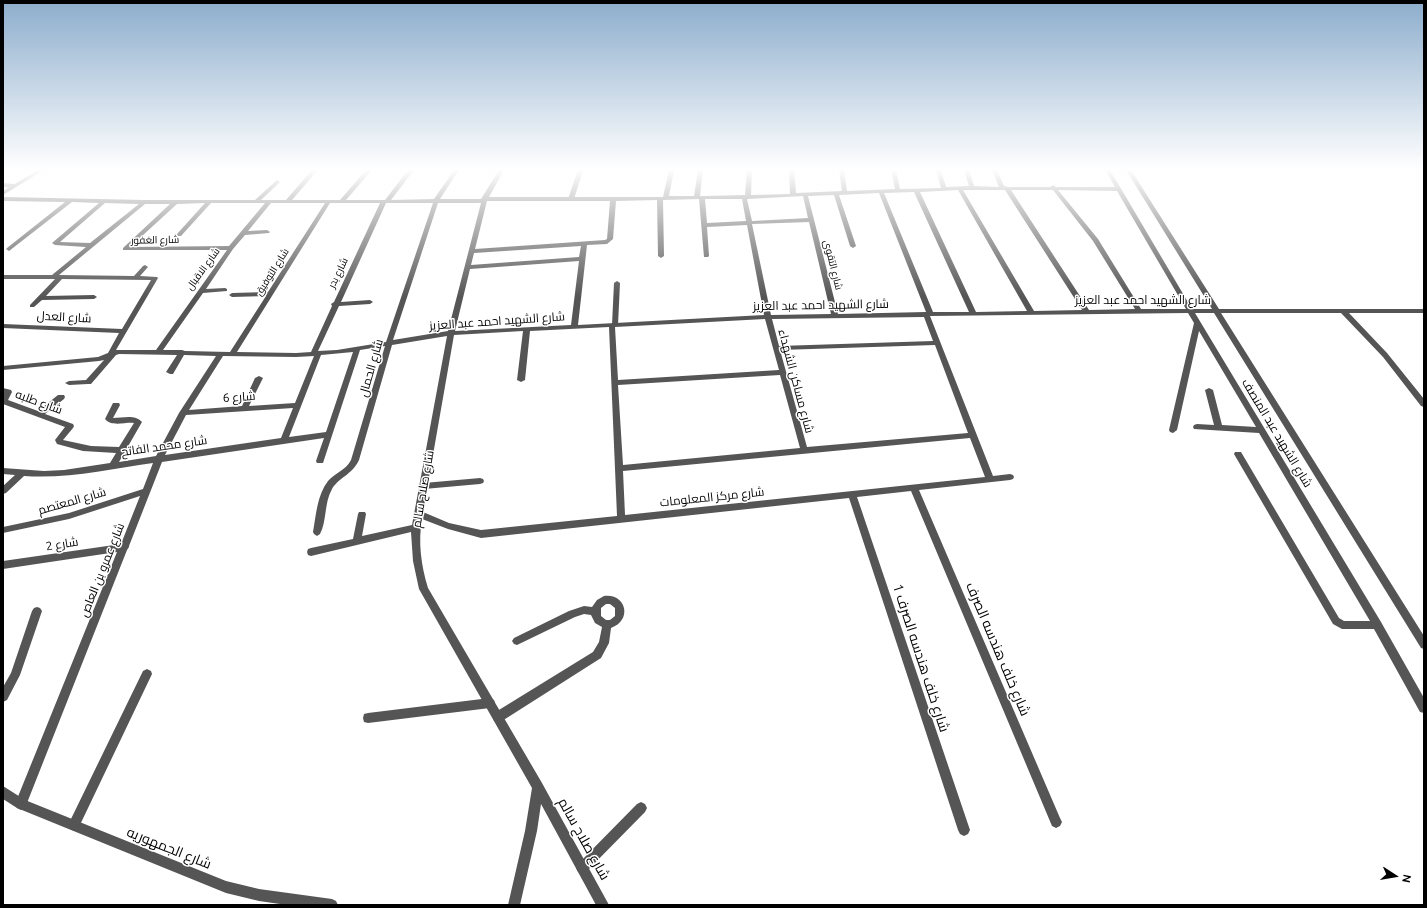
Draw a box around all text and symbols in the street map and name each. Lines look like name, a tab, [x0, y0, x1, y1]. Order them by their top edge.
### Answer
street label: شارع الغفور	[131, 234, 179, 246]
street label: شارع التقوى	[821, 239, 845, 291]
street label: شارع الاقبال	[184, 245, 222, 293]
street label: شارع التوفيق	[253, 246, 291, 298]
street label: شارع بدر	[326, 256, 350, 290]
street label: شارع الشهيد احمد عبد العزيز	[1075, 293, 1211, 307]
street label: شارع الشهيد احمد عبد العزيز	[753, 297, 889, 313]
street label: شارع العدل	[36, 308, 92, 326]
street label: شارع الشهيد احمد عبد العزيز	[429, 309, 565, 333]
street label: شارع مساكن الشهداء	[775, 327, 817, 435]
street label: شارع الحمال	[356, 337, 386, 399]
street label: شارع الشهيد عبد المنصف	[1239, 376, 1315, 490]
street label: شارع طلبه	[13, 387, 65, 417]
street label: شارع 6	[222, 389, 256, 405]
street label: شارع محمد الفاتح	[120, 433, 208, 459]
street label: شارع صلاح سالم	[409, 449, 437, 529]
street label: شارع المعتصم	[36, 484, 108, 518]
street label: شارع مركز المعلومات	[659, 484, 765, 510]
street label: شارع عمرو بن العاص	[77, 521, 127, 619]
street label: شارع 2	[45, 534, 79, 554]
street label: شارع خلف هندسه الصرف	[962, 580, 1034, 718]
street label: شارع خلف هندسه الصرف 1	[889, 582, 953, 734]
street label: شارع صلاح سالم	[555, 795, 613, 883]
street label: شارع الجمهوريه	[124, 823, 214, 873]
north arrow	[1375, 856, 1415, 896]
text: N	[1400, 873, 1413, 884]

